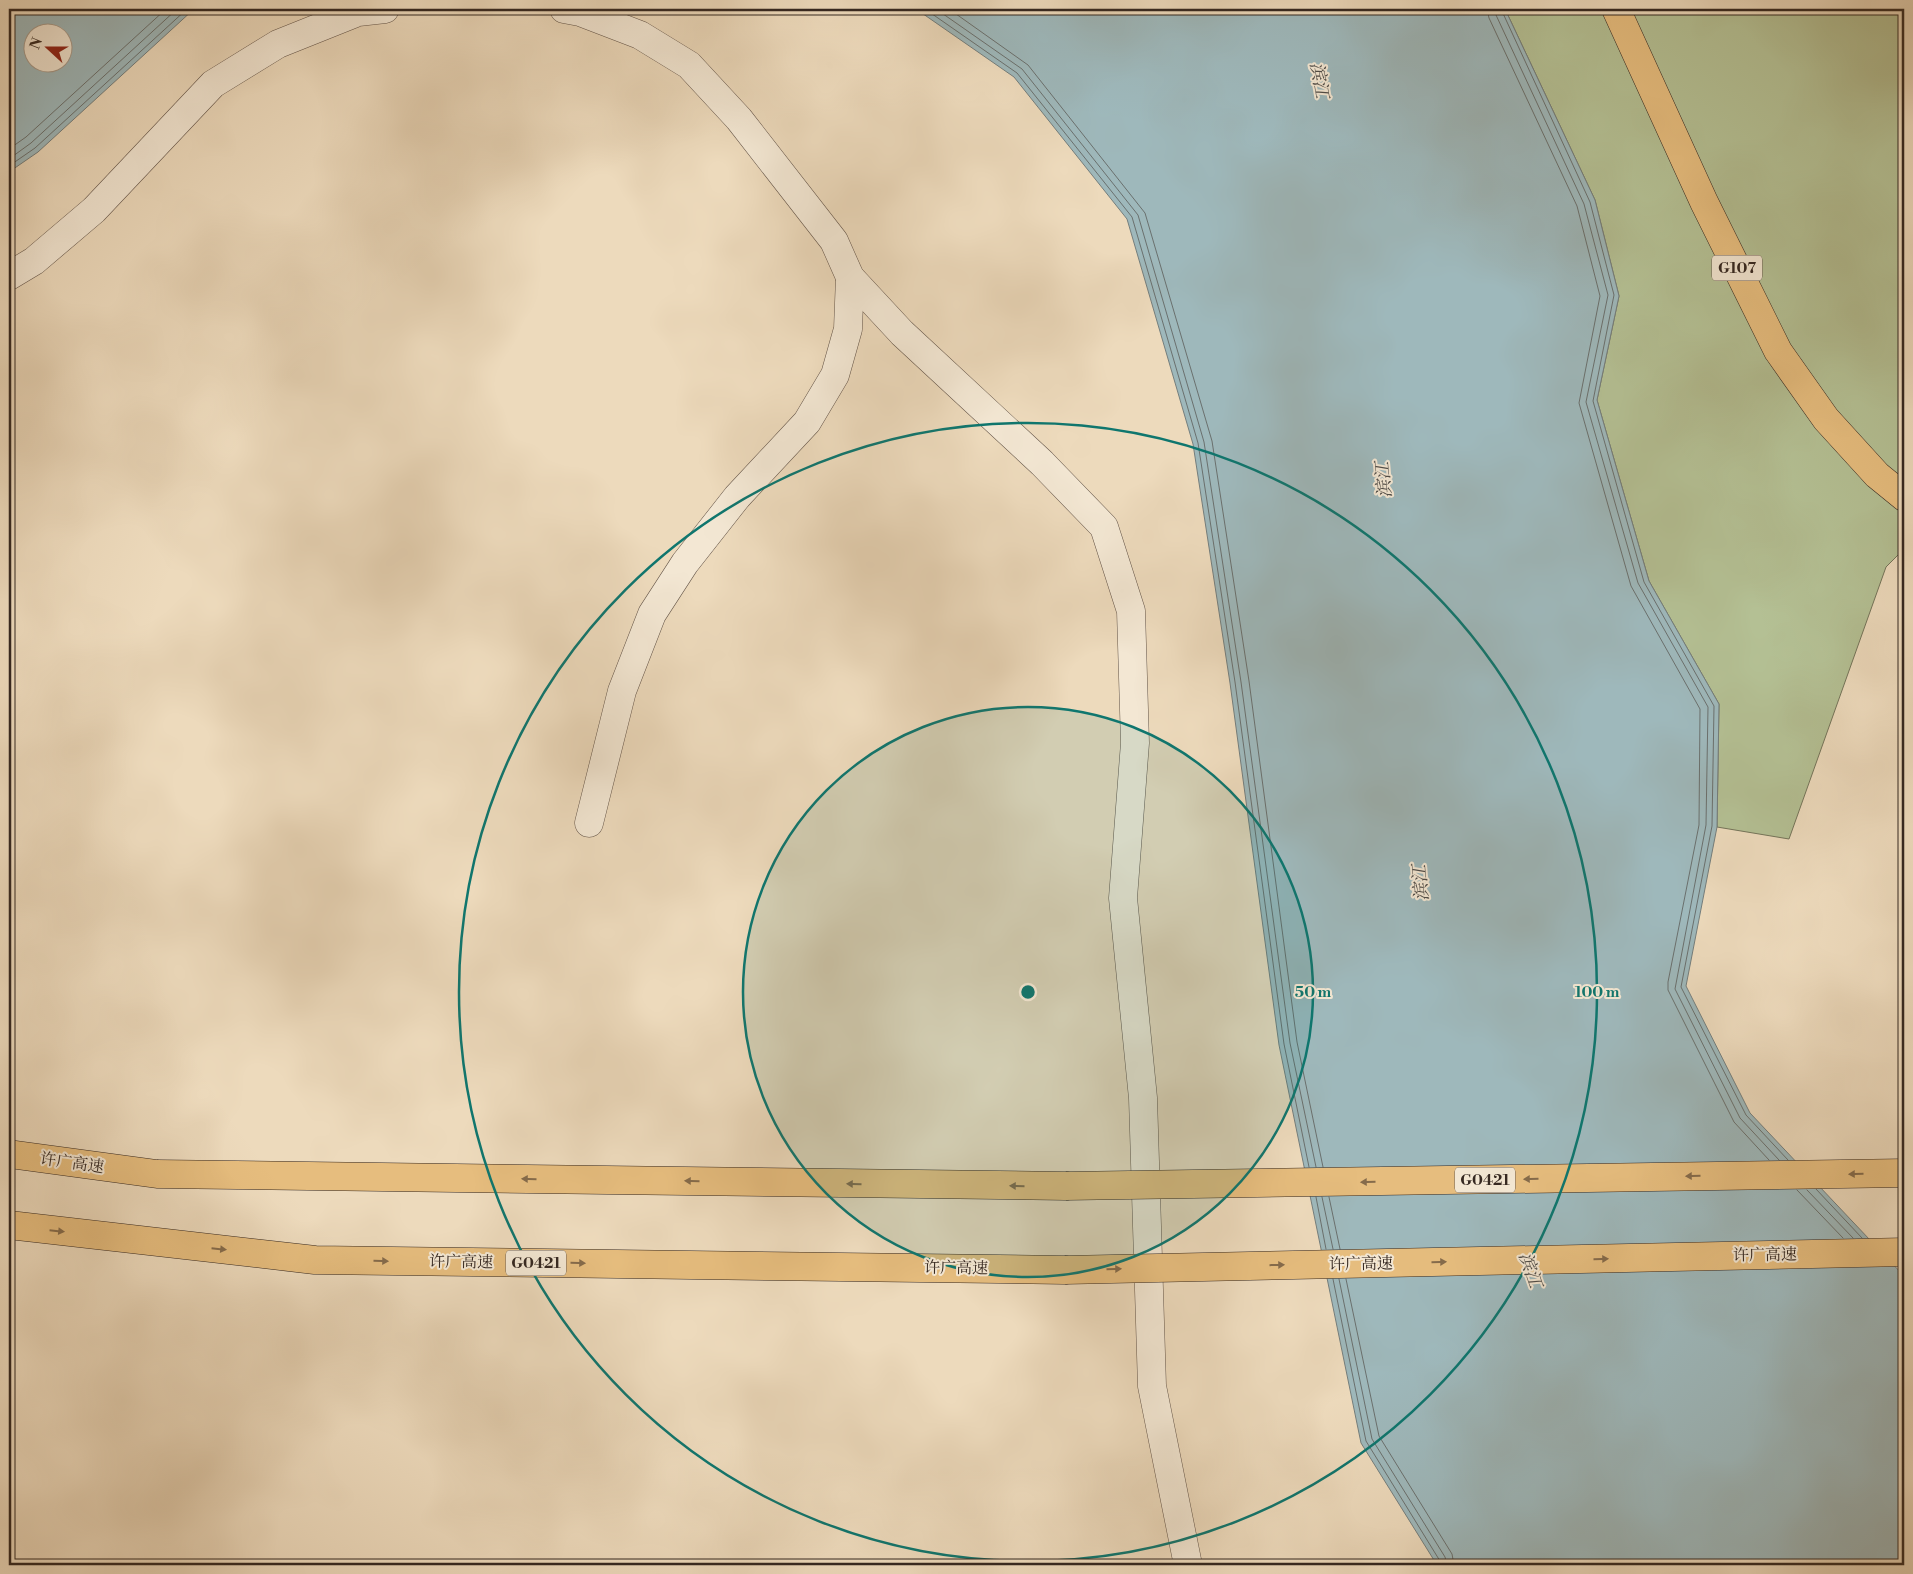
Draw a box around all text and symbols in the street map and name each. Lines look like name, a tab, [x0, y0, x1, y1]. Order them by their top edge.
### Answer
north arrow	[22, 22, 72, 72]
text: N	[26, 35, 47, 52]
water label: 滨江	[1305, 60, 1334, 103]
road number: G107	[1712, 256, 1762, 280]
water label: 滨江	[1371, 458, 1397, 499]
water label: 滨江	[1408, 861, 1434, 902]
centre of rings	[1019, 983, 1037, 1001]
text: 50 m	[1295, 983, 1331, 1002]
text: 100 m	[1575, 983, 1620, 1002]
street label: 许广高速	[39, 1149, 105, 1177]
road number: G0421	[1455, 1168, 1515, 1192]
one-way arrow	[1847, 1170, 1863, 1178]
one-way arrow	[1685, 1172, 1701, 1180]
one-way arrow	[521, 1175, 537, 1183]
one-way arrow	[1522, 1175, 1538, 1183]
one-way arrow	[684, 1177, 700, 1185]
one-way arrow	[1360, 1178, 1376, 1186]
one-way arrow	[846, 1180, 862, 1188]
one-way arrow	[1009, 1182, 1025, 1190]
one-way arrow	[49, 1227, 65, 1235]
street label: 许广高速	[1733, 1244, 1797, 1266]
one-way arrow	[211, 1245, 227, 1253]
water label: 滨江	[1513, 1249, 1548, 1294]
road number: G0421	[506, 1250, 566, 1276]
street label: 许广高速	[429, 1251, 493, 1273]
street label: 许广高速	[1329, 1253, 1393, 1275]
one-way arrow	[1594, 1254, 1610, 1262]
one-way arrow	[373, 1257, 389, 1265]
street label: 许广高速	[924, 1257, 988, 1279]
one-way arrow	[1431, 1258, 1447, 1266]
one-way arrow	[570, 1259, 586, 1267]
one-way arrow	[1269, 1261, 1285, 1269]
one-way arrow	[1106, 1264, 1122, 1272]

